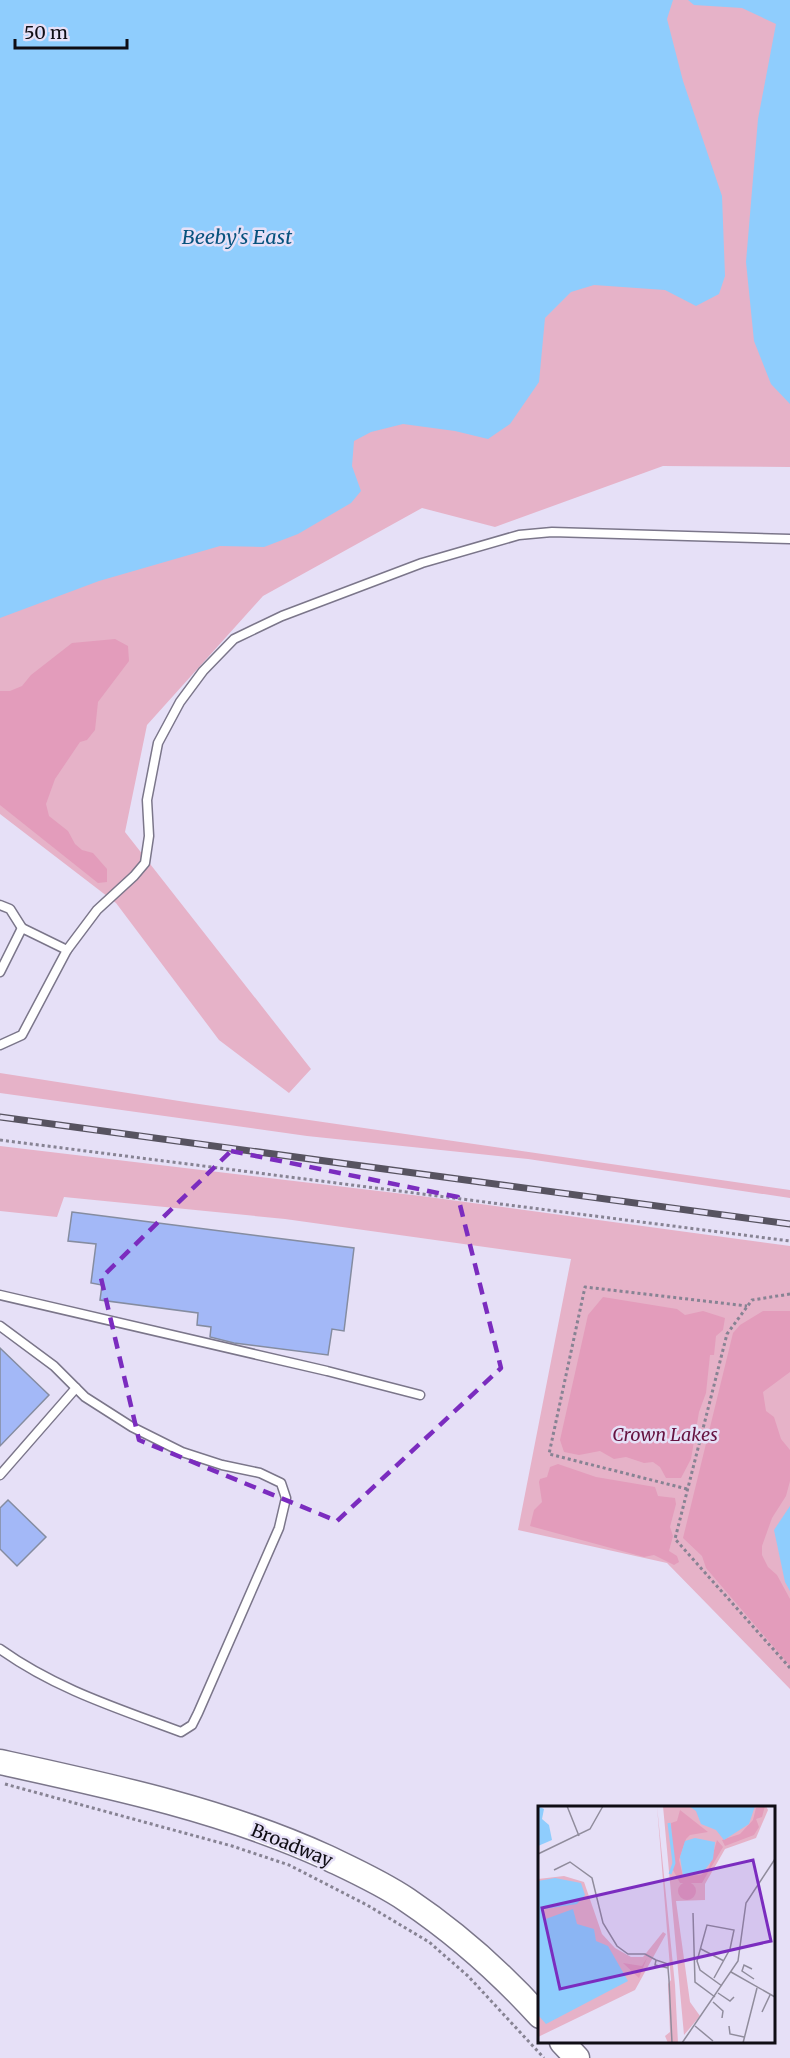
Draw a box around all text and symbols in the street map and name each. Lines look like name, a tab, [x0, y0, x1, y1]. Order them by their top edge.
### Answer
scale bar	[15, 12, 128, 50]
text: 50 m	[24, 21, 68, 44]
water label: Beeby's East	[182, 224, 292, 249]
park label: Crown Lakes	[612, 1423, 718, 1446]
inset map	[538, 1806, 775, 2043]
street label: Broadway	[248, 1818, 337, 1872]

